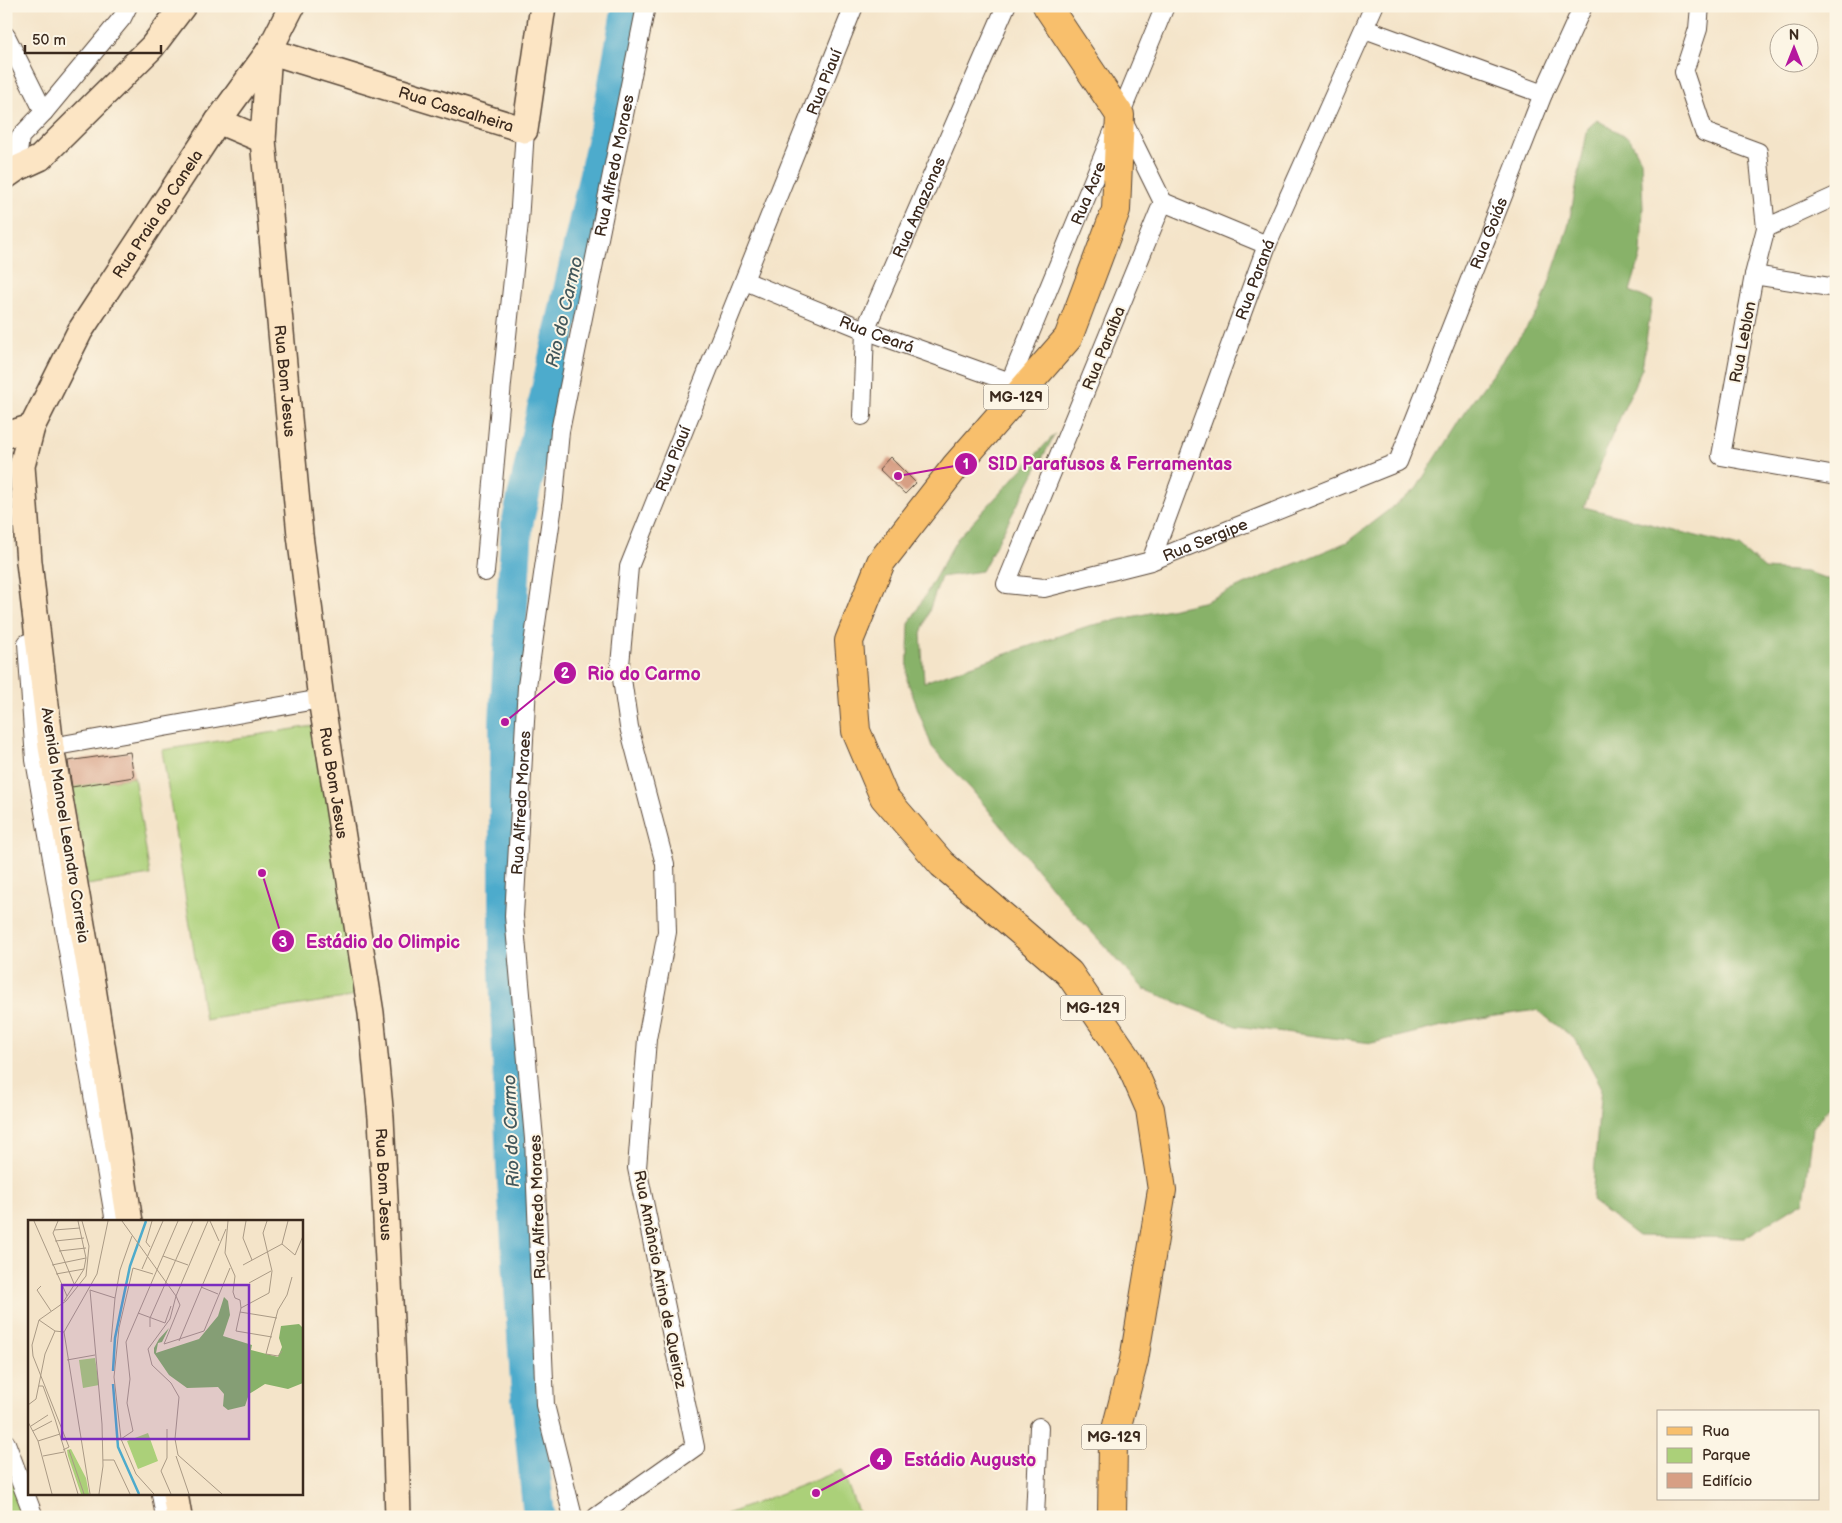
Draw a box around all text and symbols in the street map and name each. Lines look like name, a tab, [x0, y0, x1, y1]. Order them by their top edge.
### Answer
scale bar	[25, 22, 161, 54]
north arrow	[1770, 22, 1820, 72]
text: N	[1789, 27, 1799, 44]
text: 50 m	[32, 31, 66, 50]
street label: Rua Piauí	[803, 46, 847, 118]
street label: Rua Cascalheira	[396, 83, 516, 137]
street label: Rua Alfredo Moraes	[592, 93, 639, 238]
street label: Rua Praia do Canela	[109, 147, 207, 282]
street label: Rua Amazonas	[889, 154, 950, 261]
street label: Rua Acre	[1068, 159, 1111, 228]
street label: Rua Goiás	[1467, 195, 1512, 272]
street label: Rua Paraná	[1232, 236, 1279, 323]
water label: Rio do Carmo	[542, 255, 587, 370]
street label: Rua Leblon	[1726, 300, 1761, 385]
street label: Rua Paraíba	[1079, 304, 1130, 393]
street label: Rua Ceará	[836, 312, 916, 358]
street label: Rua Bom Jesus	[269, 324, 299, 438]
road number: MG-129	[984, 384, 1048, 410]
street label: Rua Piauí	[652, 423, 696, 495]
callout: SID Parafusos & Ferramentas	[953, 447, 1242, 480]
text: SID Parafusos & Ferramentas	[988, 454, 1232, 475]
text: 1	[963, 455, 969, 474]
street label: Rua Sergipe	[1160, 515, 1251, 566]
callout: Rio do Carmo	[553, 657, 711, 690]
text: 2	[561, 664, 570, 683]
text: Rio do Carmo	[587, 664, 701, 685]
street label: Avenida Manoel Leandro Correia	[36, 706, 93, 944]
street label: Rua Bom Jesus	[315, 726, 351, 840]
street label: Rua Alfredo Moraes	[508, 730, 535, 875]
callout: Estádio do Olimpic	[270, 925, 470, 958]
text: Estádio do Olimpic	[306, 932, 460, 953]
text: 3	[279, 933, 288, 952]
road number: MG-129	[1060, 996, 1126, 1020]
water label: Rio do Carmo	[499, 1074, 524, 1188]
street label: Rua Bom Jesus	[370, 1127, 395, 1241]
street label: Rua Alfredo Moraes	[526, 1134, 551, 1279]
street label: Rua Amâncio Arino de Queiroz	[629, 1169, 690, 1390]
inset map	[28, 1220, 302, 1496]
legend	[1657, 1410, 1820, 1500]
text: Rua	[1702, 1422, 1730, 1441]
road number: MG-129	[1082, 1424, 1146, 1450]
callout: Estádio Augusto	[869, 1443, 1046, 1476]
text: Parque	[1702, 1446, 1751, 1465]
text: Estádio Augusto	[904, 1450, 1036, 1471]
text: 4	[877, 1451, 886, 1470]
text: Edifício	[1702, 1472, 1752, 1491]

